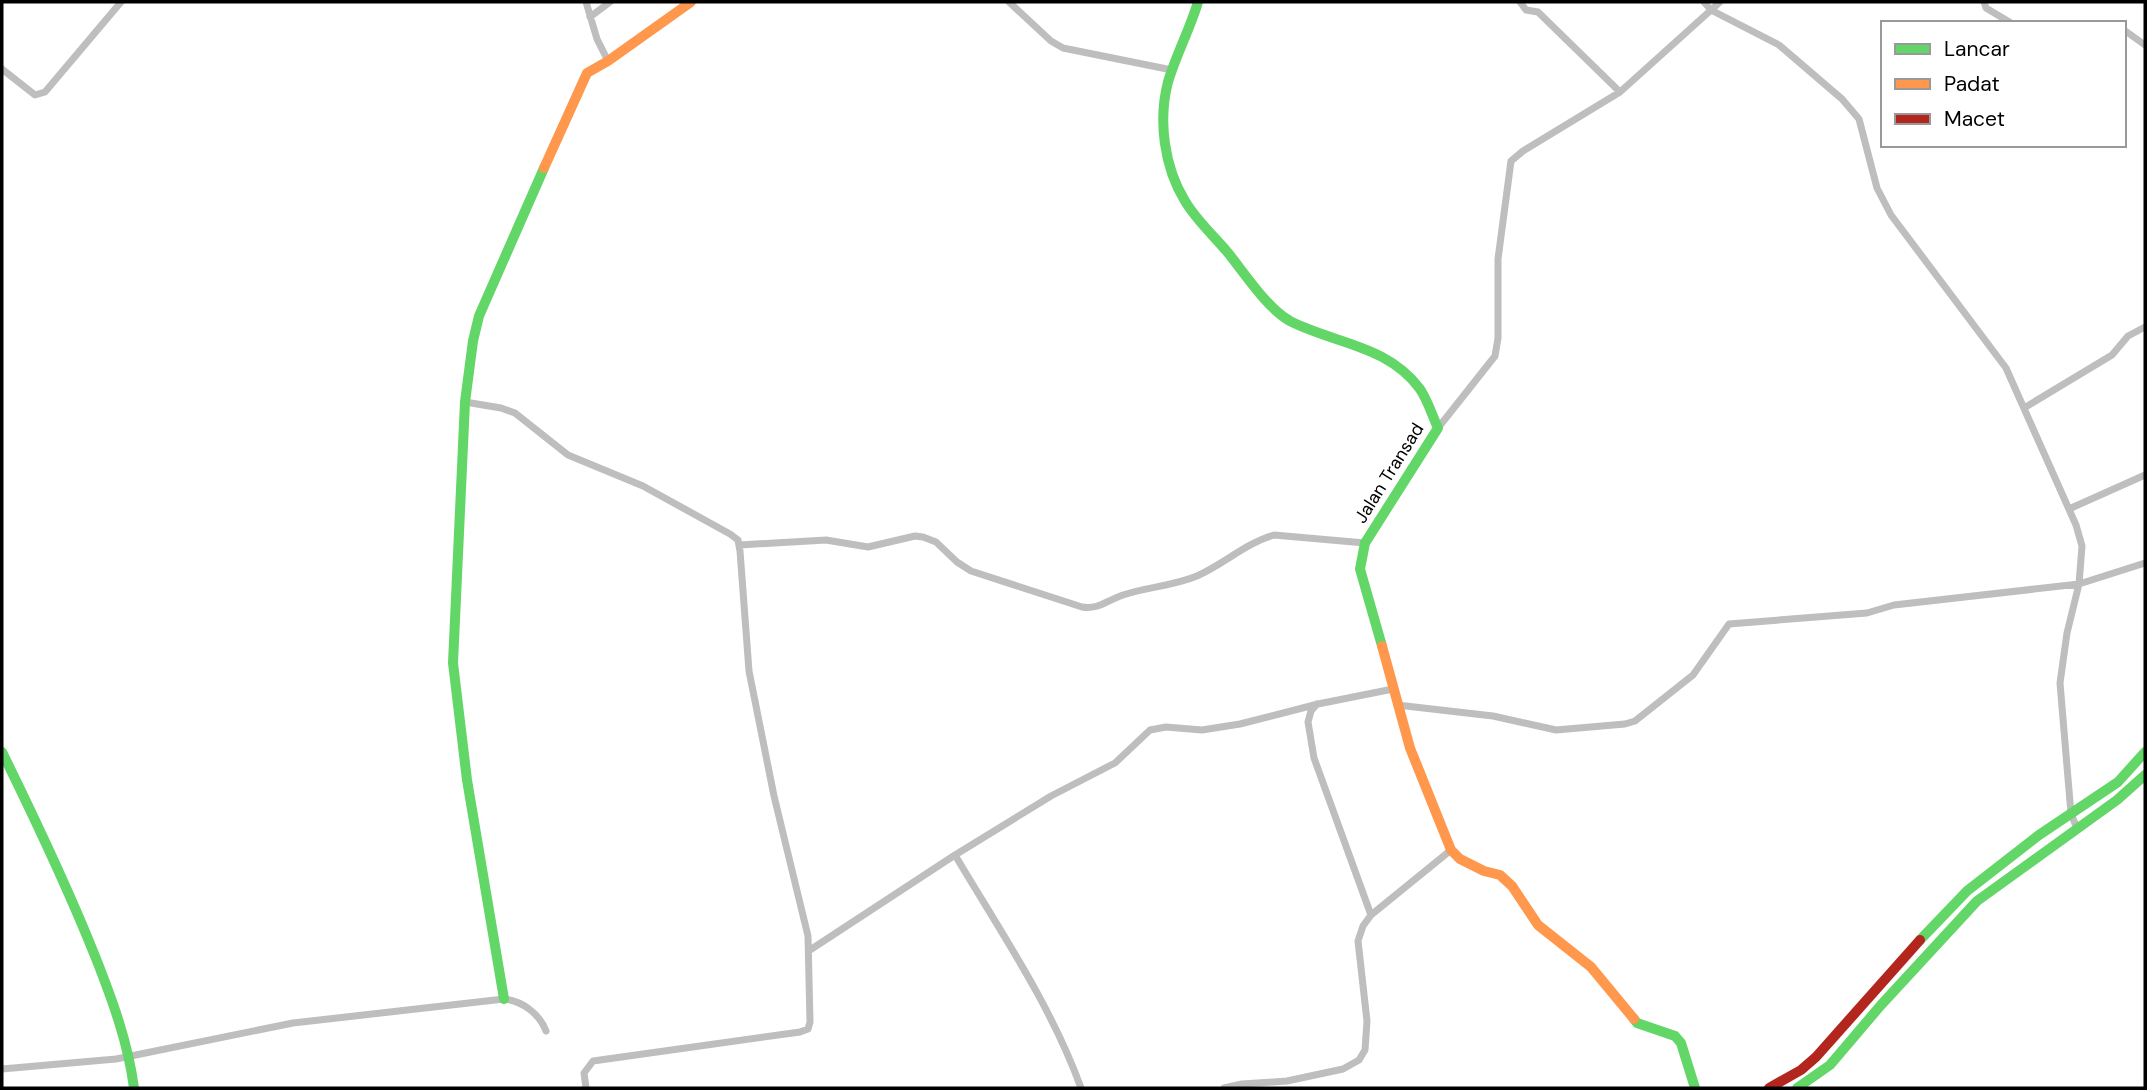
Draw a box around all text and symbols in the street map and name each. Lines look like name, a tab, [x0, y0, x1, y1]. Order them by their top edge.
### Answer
legend	[1881, 21, 2126, 147]
text: Lancar	[1944, 35, 2010, 63]
text: Padat	[1944, 70, 2000, 98]
text: Macet	[1944, 105, 2005, 133]
street label: Jalan Transad	[1349, 418, 1429, 528]

